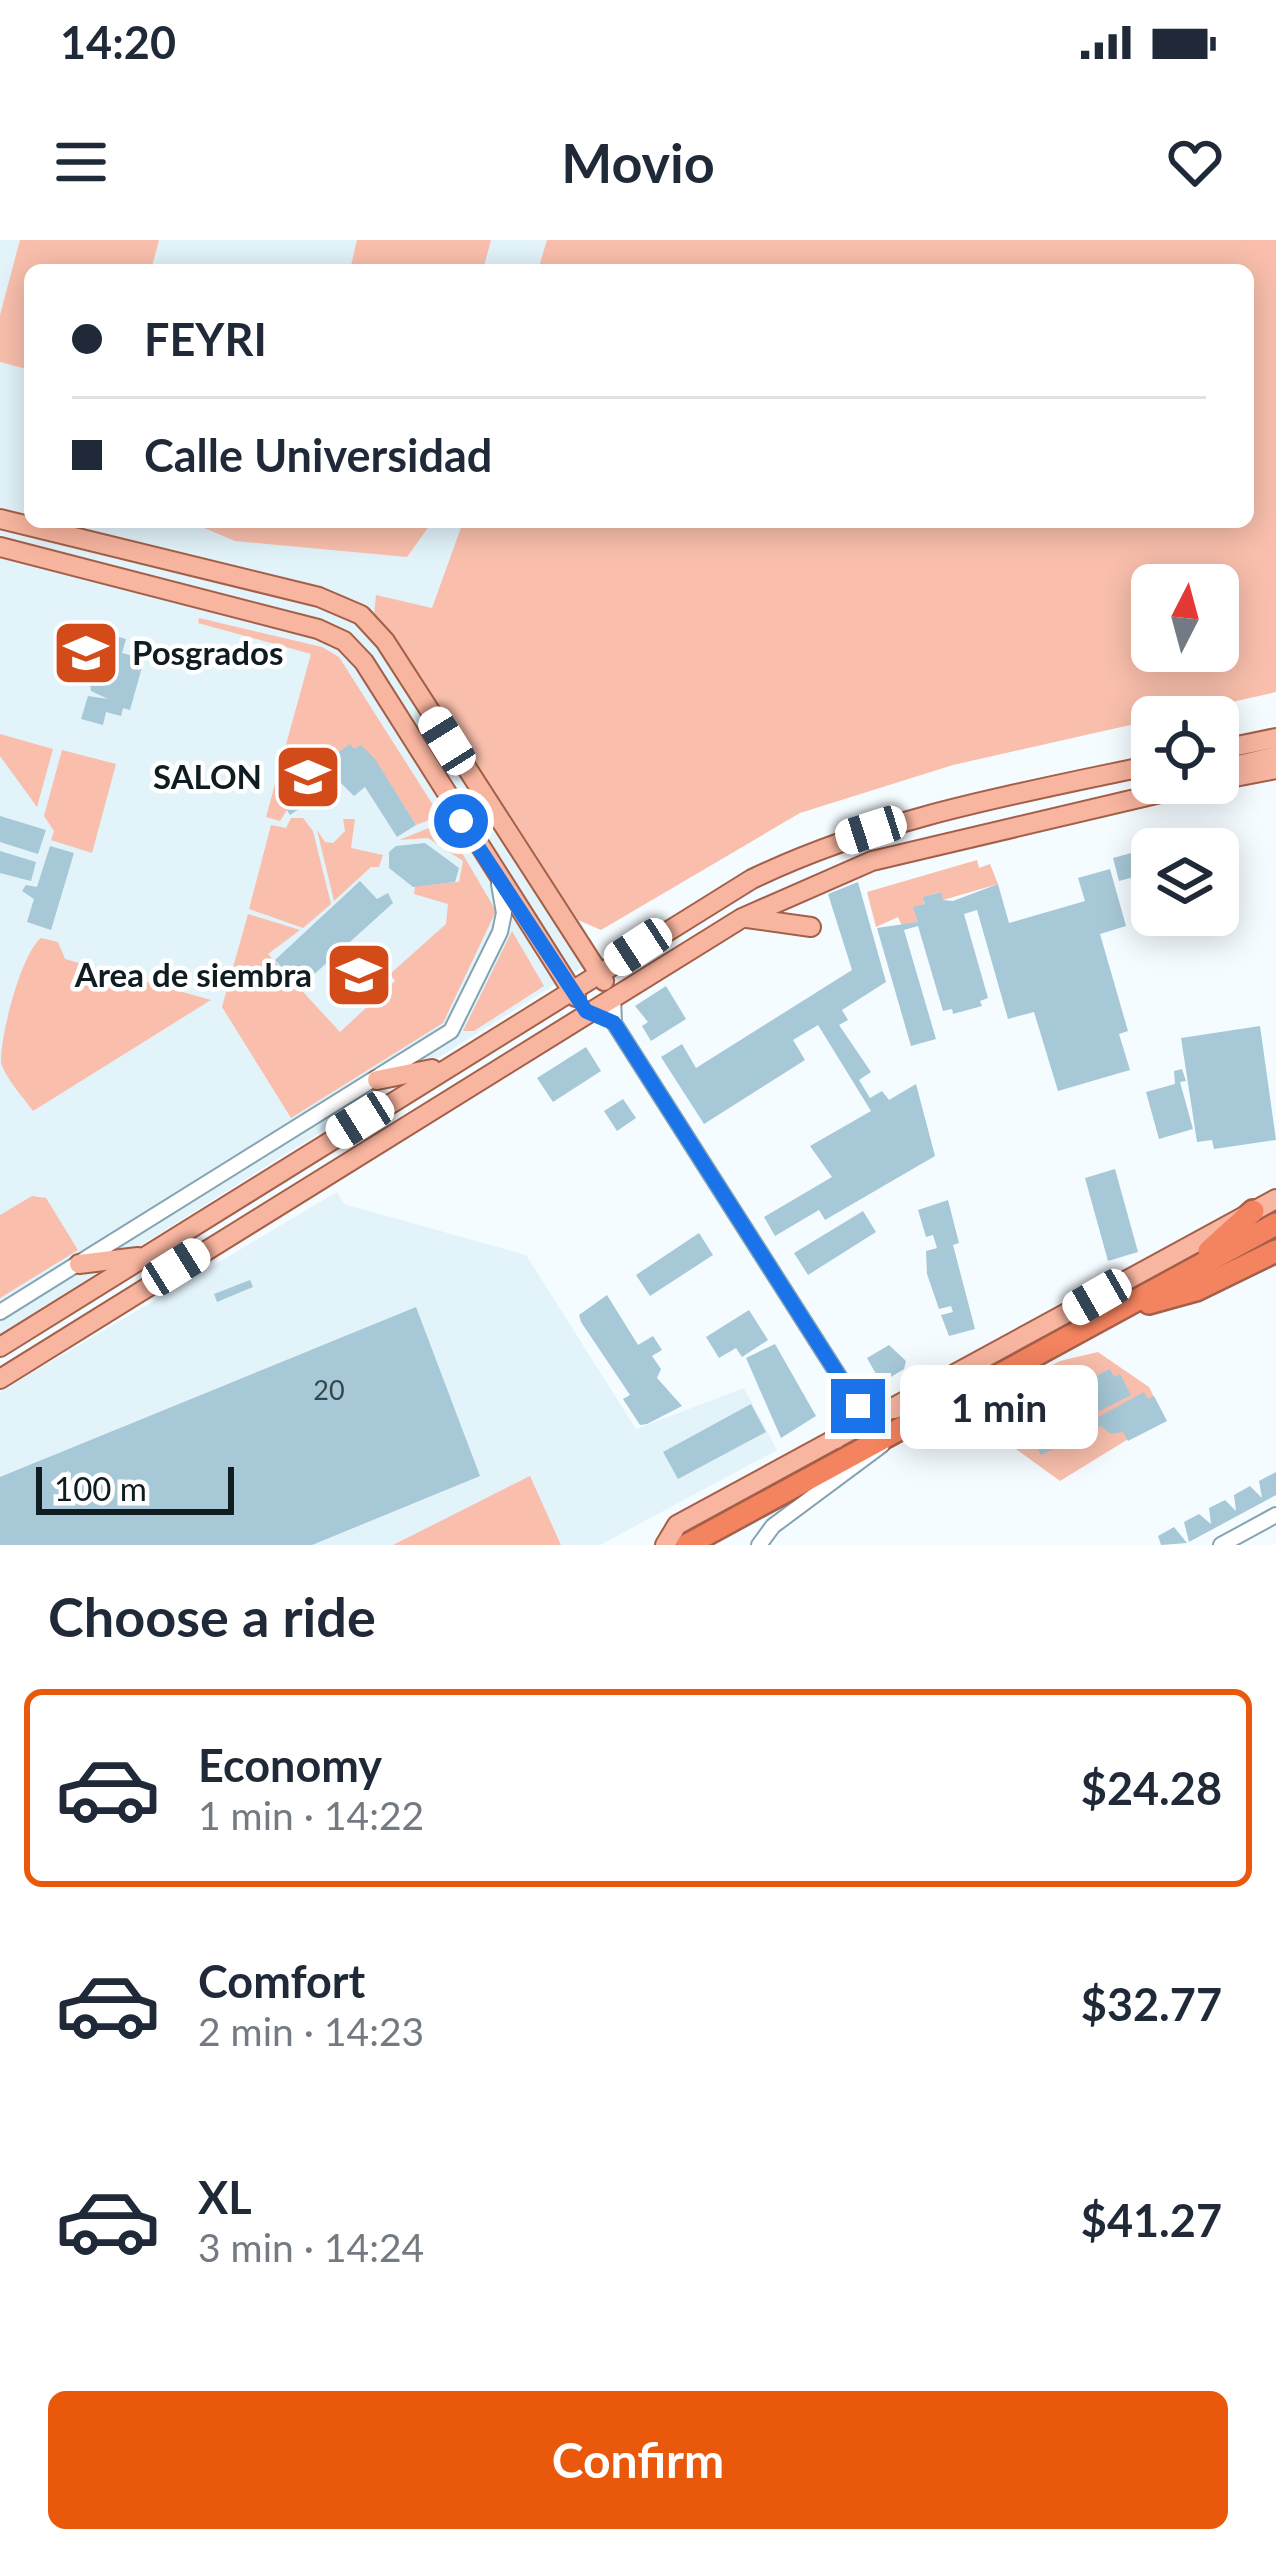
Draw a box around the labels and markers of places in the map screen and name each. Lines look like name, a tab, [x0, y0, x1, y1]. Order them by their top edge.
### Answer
school or university icon: Posgrados	[51, 618, 121, 688]
place label: Posgrados	[132, 632, 283, 672]
school or university icon: SALON	[273, 742, 343, 812]
place label: SALON	[153, 756, 262, 796]
school or university icon: Area de siembra	[324, 940, 394, 1010]
place label: Area de siembra	[74, 954, 312, 994]

